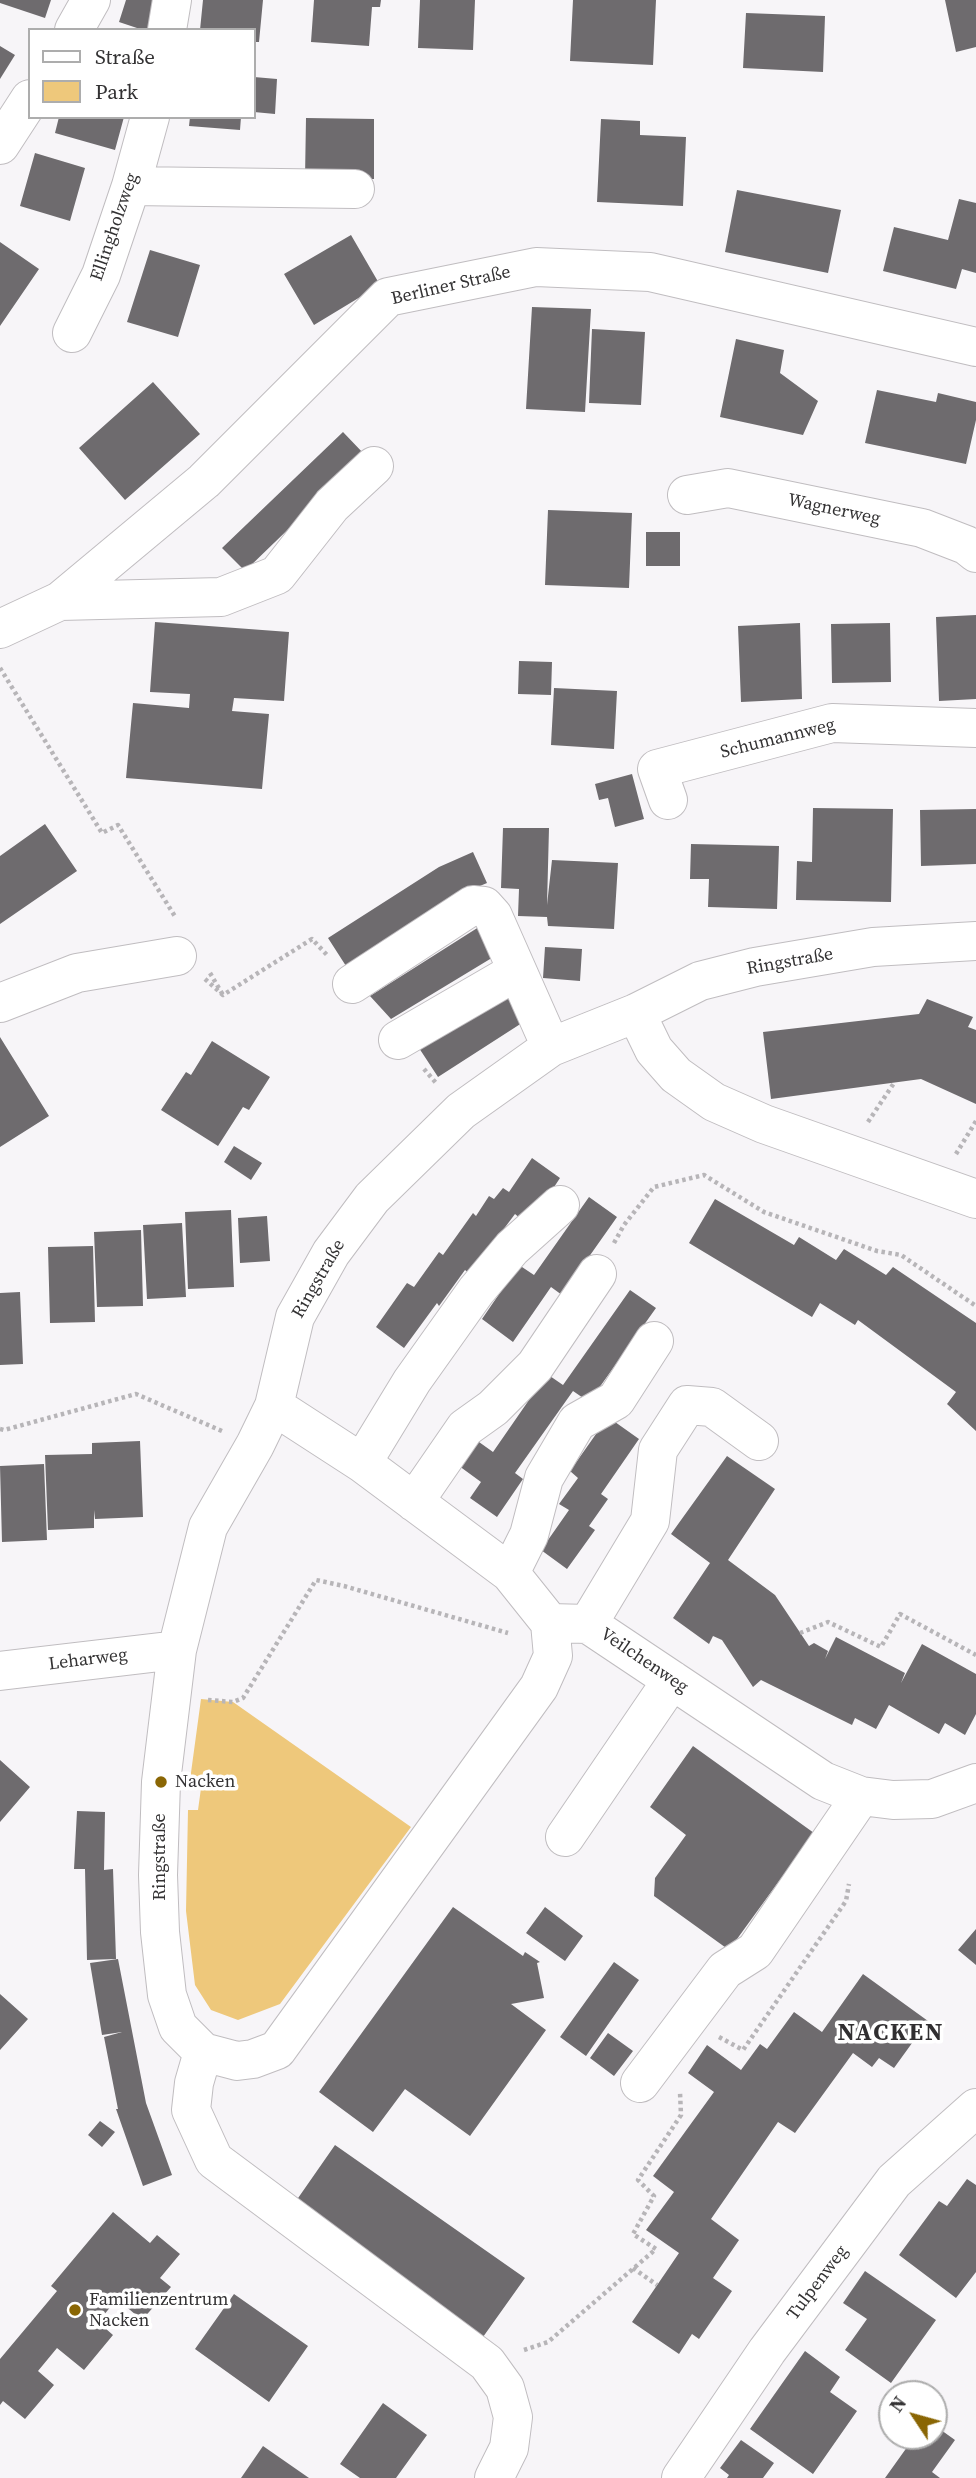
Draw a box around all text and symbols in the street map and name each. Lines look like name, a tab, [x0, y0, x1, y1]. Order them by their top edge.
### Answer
legend	[28, 28, 256, 119]
text: Straße	[95, 42, 155, 71]
text: Park	[95, 77, 138, 106]
street label: Ellingholzweg	[86, 170, 144, 284]
street label: Berliner Straße	[389, 262, 513, 310]
street label: Wagnerweg	[786, 490, 882, 530]
street label: Schumannweg	[718, 714, 838, 764]
street label: Ringstraße	[745, 944, 835, 980]
street label: Ringstraße	[288, 1236, 350, 1322]
street label: Veilchenweg	[596, 1624, 692, 1698]
street label: Leharweg	[47, 1644, 129, 1676]
place label: Nacken	[175, 1771, 235, 1793]
marker: Nacken	[153, 1774, 169, 1790]
street label: Ringstraße	[149, 1813, 171, 1901]
district label: NACKEN	[838, 2020, 944, 2048]
street label: Tulpenweg	[783, 2241, 853, 2325]
place label: Familienzentrum Nacken	[89, 2289, 229, 2332]
marker: Familienzentrum Nacken	[67, 2302, 83, 2318]
north arrow	[878, 2380, 948, 2450]
text: N	[883, 2391, 912, 2417]

